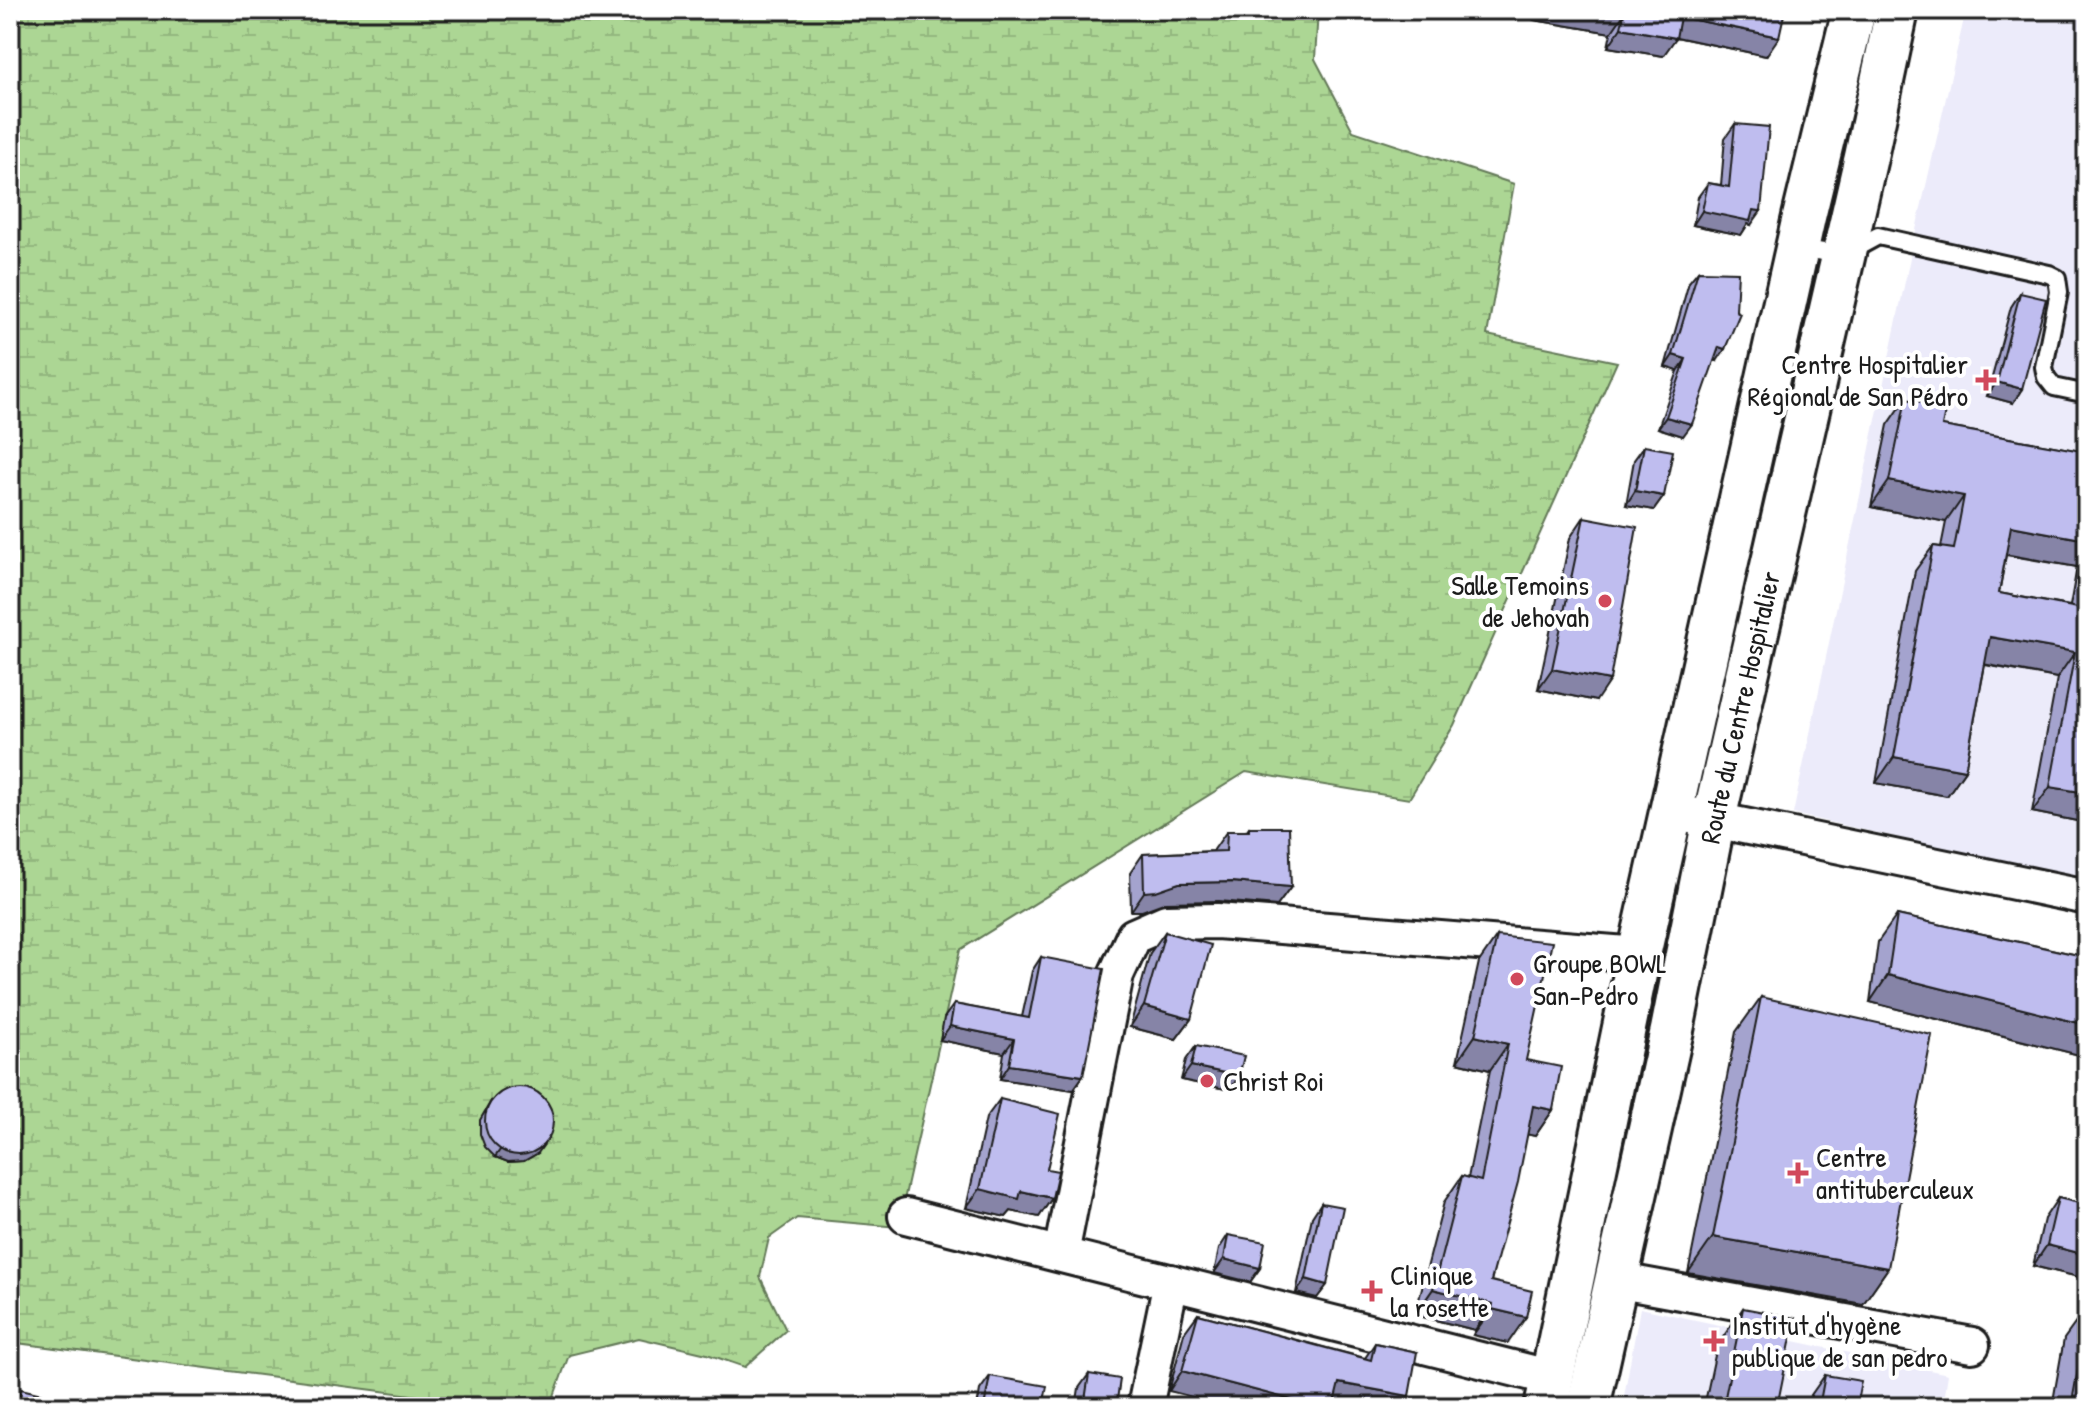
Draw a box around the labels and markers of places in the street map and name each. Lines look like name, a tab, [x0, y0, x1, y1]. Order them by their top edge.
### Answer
place label: Centre Hospitalier Régional de San Pédro	[1748, 345, 1968, 415]
marker: Centre Hospitalier Régional de San Pédro	[1975, 369, 1997, 391]
place label: Salle Temoins de Jehovah	[1451, 566, 1589, 636]
marker: Salle Temoins de Jehovah	[1596, 592, 1614, 610]
place label: Groupe BOWL San-Pedro	[1533, 944, 1667, 1014]
marker: Groupe BOWL San-Pedro	[1508, 970, 1526, 988]
place label: Christ Roi	[1223, 1062, 1324, 1100]
marker: Christ Roi	[1198, 1072, 1216, 1090]
place label: Centre antituberculeux	[1816, 1138, 1974, 1208]
marker: Centre antituberculeux	[1787, 1162, 1809, 1184]
place label: Clinique la rosette	[1390, 1256, 1489, 1326]
marker: Clinique la rosette	[1361, 1280, 1383, 1302]
place label: Institut d'hygène publique de san pedro	[1732, 1306, 1948, 1376]
marker: Institut d'hygène publique de san pedro	[1703, 1330, 1725, 1352]

